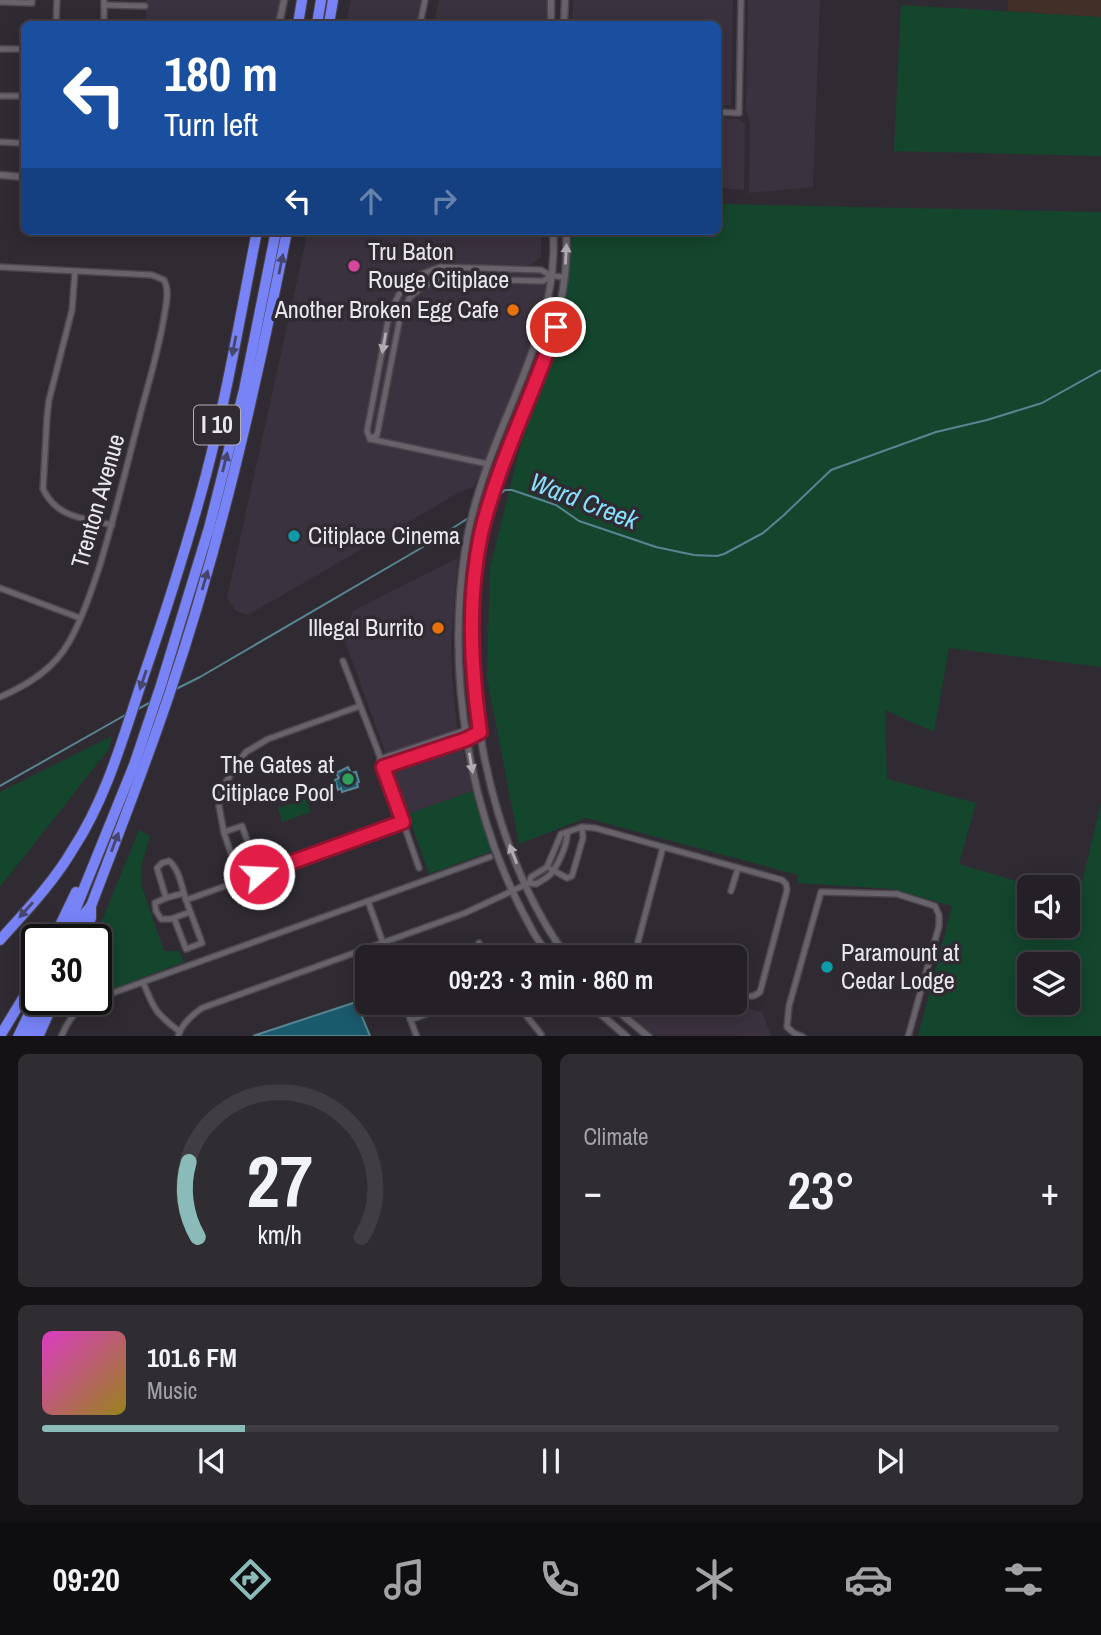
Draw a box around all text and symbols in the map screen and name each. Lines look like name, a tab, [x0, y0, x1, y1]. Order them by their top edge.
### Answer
text: 180 m	[164, 40, 278, 106]
icon: left	[49, 49, 140, 140]
text: Turn left	[164, 103, 258, 146]
icon: left	[279, 182, 317, 220]
icon: ahead	[352, 182, 390, 220]
icon: right	[425, 182, 463, 220]
place label: Tru Baton Rouge Citiplace	[368, 235, 509, 295]
one-way arrow	[560, 243, 571, 265]
one-way arrow	[275, 253, 286, 275]
marker: Tru Baton Rouge Citiplace	[346, 258, 362, 274]
place label: Another Broken Egg Cafe	[274, 293, 499, 325]
pin	[526, 297, 586, 357]
marker: Another Broken Egg Cafe	[505, 302, 521, 318]
icon: arrive	[537, 308, 575, 346]
one-way arrow	[378, 332, 389, 354]
one-way arrow	[229, 335, 240, 357]
road number: I 10	[194, 406, 240, 444]
street label: Trenton Avenue	[63, 430, 131, 571]
one-way arrow	[220, 451, 231, 473]
water label: Ward Creek	[525, 464, 645, 538]
place label: Citiplace Cinema	[308, 519, 460, 551]
marker: Citiplace Cinema	[286, 528, 302, 544]
one-way arrow	[200, 570, 210, 591]
place label: Illegal Burrito	[308, 611, 424, 643]
marker: Illegal Burrito	[430, 620, 446, 636]
one-way arrow	[137, 669, 147, 690]
place label: The Gates at Citiplace Pool	[211, 748, 335, 808]
one-way arrow	[466, 752, 477, 774]
marker: The Gates at Citiplace Pool	[340, 771, 356, 787]
one-way arrow	[110, 831, 121, 852]
position arrow	[222, 837, 296, 911]
one-way arrow	[507, 843, 518, 864]
map controls	[1017, 875, 1080, 1015]
button: sound	[1017, 875, 1080, 938]
one-way arrow	[19, 901, 35, 918]
speed limit sign: 30	[21, 924, 112, 1015]
place label: Paramount at Cedar Lodge	[841, 936, 960, 996]
button: layers	[1017, 952, 1080, 1015]
marker: Paramount at Cedar Lodge	[819, 959, 835, 975]
text: 09:23 · 3 min · 860 m	[449, 962, 653, 997]
text: Climate	[584, 1121, 648, 1152]
text: 27	[247, 1132, 313, 1230]
text: 23°	[787, 1155, 855, 1225]
text: −	[584, 1166, 602, 1217]
text: +	[1041, 1166, 1059, 1217]
text: km/h	[258, 1217, 302, 1251]
text: 101.6 FM	[147, 1340, 237, 1375]
text: Music	[147, 1375, 197, 1406]
icon: previous	[193, 1442, 231, 1480]
icon: pause	[532, 1442, 570, 1480]
icon: next	[871, 1442, 909, 1480]
icon: directions	[226, 1555, 275, 1604]
icon: music	[380, 1555, 429, 1604]
icon: phone	[535, 1555, 584, 1604]
icon: climate	[690, 1555, 739, 1604]
icon: car	[844, 1555, 893, 1604]
icon: filters	[999, 1555, 1048, 1604]
text: 09:20	[53, 1558, 120, 1601]

